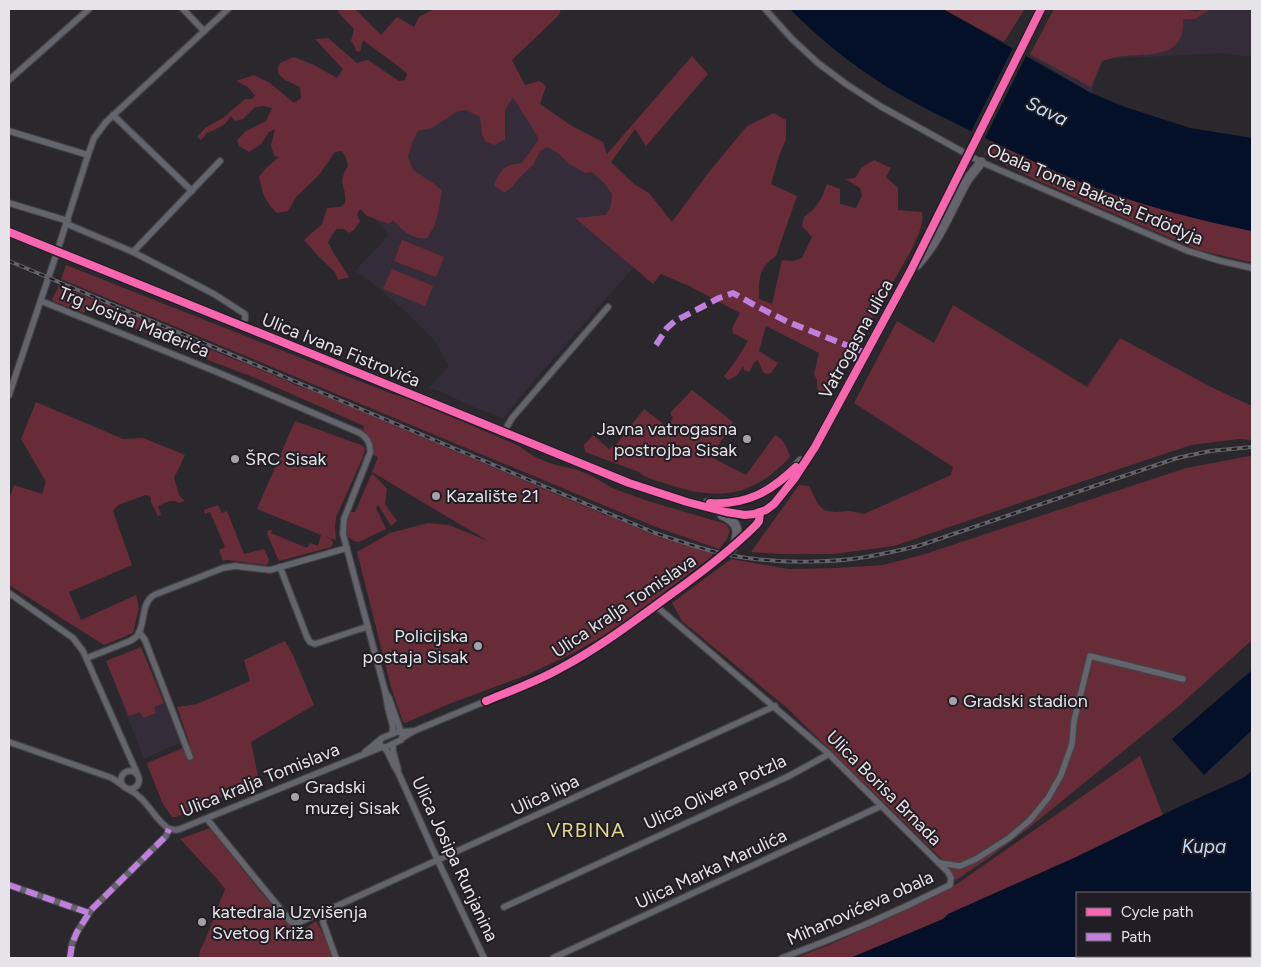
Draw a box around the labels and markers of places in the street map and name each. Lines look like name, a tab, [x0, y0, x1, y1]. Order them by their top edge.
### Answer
place label: Javna vatrogasna postrojba Sisak	[597, 418, 737, 461]
marker: Javna vatrogasna postrojba Sisak	[741, 433, 753, 445]
place label: ŠRC Sisak	[245, 448, 327, 470]
marker: ŠRC Sisak	[229, 453, 241, 465]
place label: Kazalište 21	[446, 485, 539, 507]
marker: Kazalište 21	[430, 490, 442, 502]
place label: Policijska postaja Sisak	[363, 625, 468, 668]
marker: Policijska postaja Sisak	[472, 640, 484, 652]
place label: Gradski stadion	[963, 690, 1088, 712]
marker: Gradski stadion	[947, 695, 959, 707]
place label: Gradski muzej Sisak	[305, 776, 400, 819]
marker: Gradski muzej Sisak	[289, 791, 301, 803]
place label: katedrala Uzvišenja Svetog Križa	[212, 901, 367, 944]
marker: katedrala Uzvišenja Svetog Križa	[196, 916, 208, 928]

